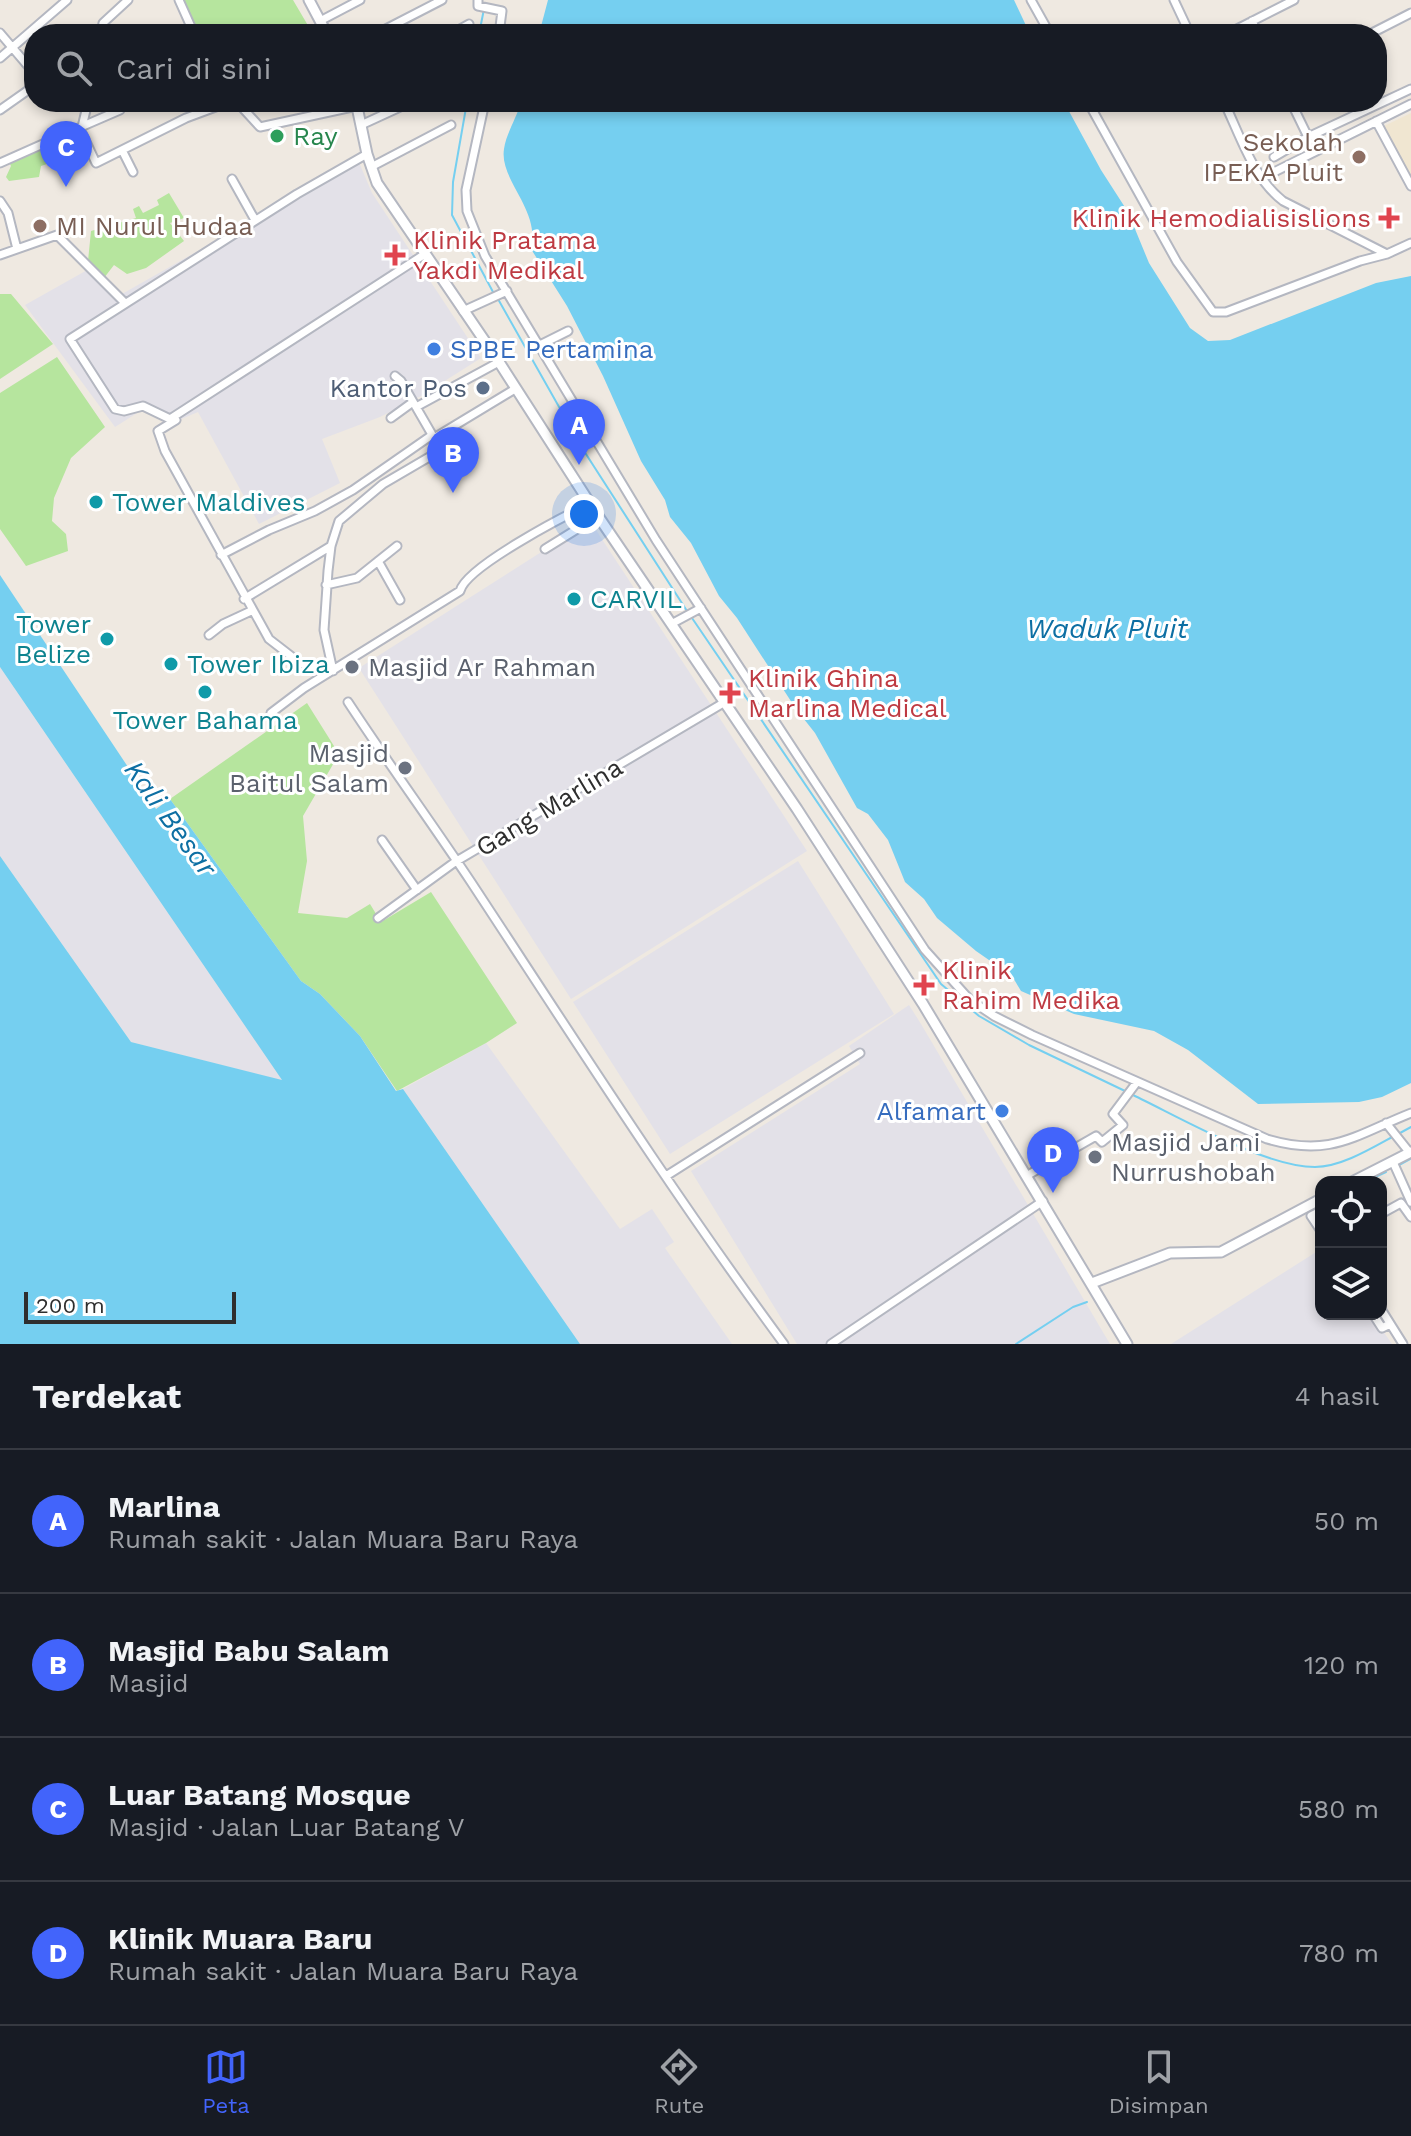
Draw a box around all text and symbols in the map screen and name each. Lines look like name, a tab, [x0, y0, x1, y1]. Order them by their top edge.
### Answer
search box	[24, 24, 1387, 112]
icon: search	[52, 46, 96, 90]
text: Cari di sini	[116, 51, 271, 86]
pin: C	[40, 121, 92, 187]
place label: Ray	[293, 121, 338, 151]
marker: Ray	[268, 127, 286, 145]
place label: Sekolah IPEKA Pluit	[1203, 127, 1343, 187]
marker: Sekolah IPEKA Pluit	[1350, 148, 1368, 166]
place label: Klinik Hemodialisislions	[1071, 203, 1371, 233]
marker: Klinik Hemodialisislions	[1378, 207, 1400, 229]
place label: MI Nurul Hudaa	[56, 211, 253, 241]
marker: MI Nurul Hudaa	[31, 217, 49, 235]
place label: Klinik Pratama Yakdi Medikal	[413, 225, 597, 285]
marker: Klinik Pratama Yakdi Medikal	[384, 244, 406, 266]
place label: SPBE Pertamina	[450, 334, 654, 364]
marker: SPBE Pertamina	[425, 340, 443, 358]
place label: Kantor Pos	[329, 373, 467, 403]
marker: Kantor Pos	[474, 379, 492, 397]
pin: A	[553, 399, 605, 465]
pin: B	[427, 427, 479, 493]
place label: Tower Maldives	[112, 487, 305, 517]
marker: Tower Maldives	[87, 493, 105, 511]
your location	[564, 494, 604, 534]
place label: CARVIL	[590, 584, 682, 614]
marker: CARVIL	[565, 590, 583, 608]
place label: Tower Belize	[15, 609, 91, 669]
water label: Waduk Pluit	[1026, 612, 1189, 645]
marker: Tower Belize	[98, 630, 116, 648]
place label: Tower Ibiza	[187, 649, 330, 679]
place label: Masjid Ar Rahman	[368, 652, 596, 682]
marker: Tower Ibiza	[162, 655, 180, 673]
marker: Masjid Ar Rahman	[343, 658, 361, 676]
place label: Klinik Ghina Marlina Medical	[748, 663, 947, 723]
marker: Klinik Ghina Marlina Medical	[719, 682, 741, 704]
marker: Tower Bahama	[196, 683, 214, 701]
place label: Tower Bahama	[112, 705, 298, 735]
place label: Masjid Baitul Salam	[229, 738, 389, 798]
street label: Gang Marlina	[470, 751, 628, 862]
water label: Kali Besar	[117, 754, 224, 884]
marker: Masjid Baitul Salam	[396, 759, 414, 777]
place label: Klinik Rahim Medika	[942, 955, 1120, 1015]
marker: Klinik Rahim Medika	[913, 974, 935, 996]
place label: Alfamart	[877, 1096, 986, 1126]
marker: Alfamart	[993, 1102, 1011, 1120]
pin: D	[1027, 1127, 1079, 1193]
place label: Masjid Jami Nurrushobah	[1111, 1127, 1276, 1187]
marker: Masjid Jami Nurrushobah	[1086, 1148, 1104, 1166]
map controls	[1315, 1176, 1387, 1320]
button: locate	[1315, 1176, 1387, 1248]
button: layers	[1315, 1248, 1387, 1320]
scale bar	[24, 1288, 236, 1324]
text: 200 m	[36, 1293, 105, 1318]
text: Terdekat	[32, 1376, 181, 1416]
text: 4 hasil	[1295, 1381, 1379, 1411]
text: Marlina	[108, 1489, 220, 1524]
text: A	[49, 1506, 67, 1536]
text: 50 m	[1314, 1506, 1379, 1536]
text: Rumah sakit · Jalan Muara Baru Raya	[108, 1524, 578, 1554]
text: Masjid Babu Salam	[108, 1633, 390, 1668]
text: B	[49, 1650, 67, 1680]
text: 120 m	[1304, 1650, 1379, 1680]
text: Masjid	[108, 1668, 189, 1698]
text: Luar Batang Mosque	[108, 1777, 411, 1812]
text: C	[49, 1794, 67, 1824]
text: 580 m	[1298, 1794, 1379, 1824]
text: Masjid · Jalan Luar Batang V	[108, 1812, 465, 1842]
text: Klinik Muara Baru	[108, 1921, 372, 1956]
text: D	[49, 1938, 67, 1968]
text: 780 m	[1299, 1938, 1379, 1968]
text: Rumah sakit · Jalan Muara Baru Raya	[108, 1956, 578, 1986]
tab: Peta	[202, 2045, 250, 2118]
tab: Rute	[654, 2045, 704, 2118]
tab: Disimpan	[1109, 2045, 1209, 2118]

